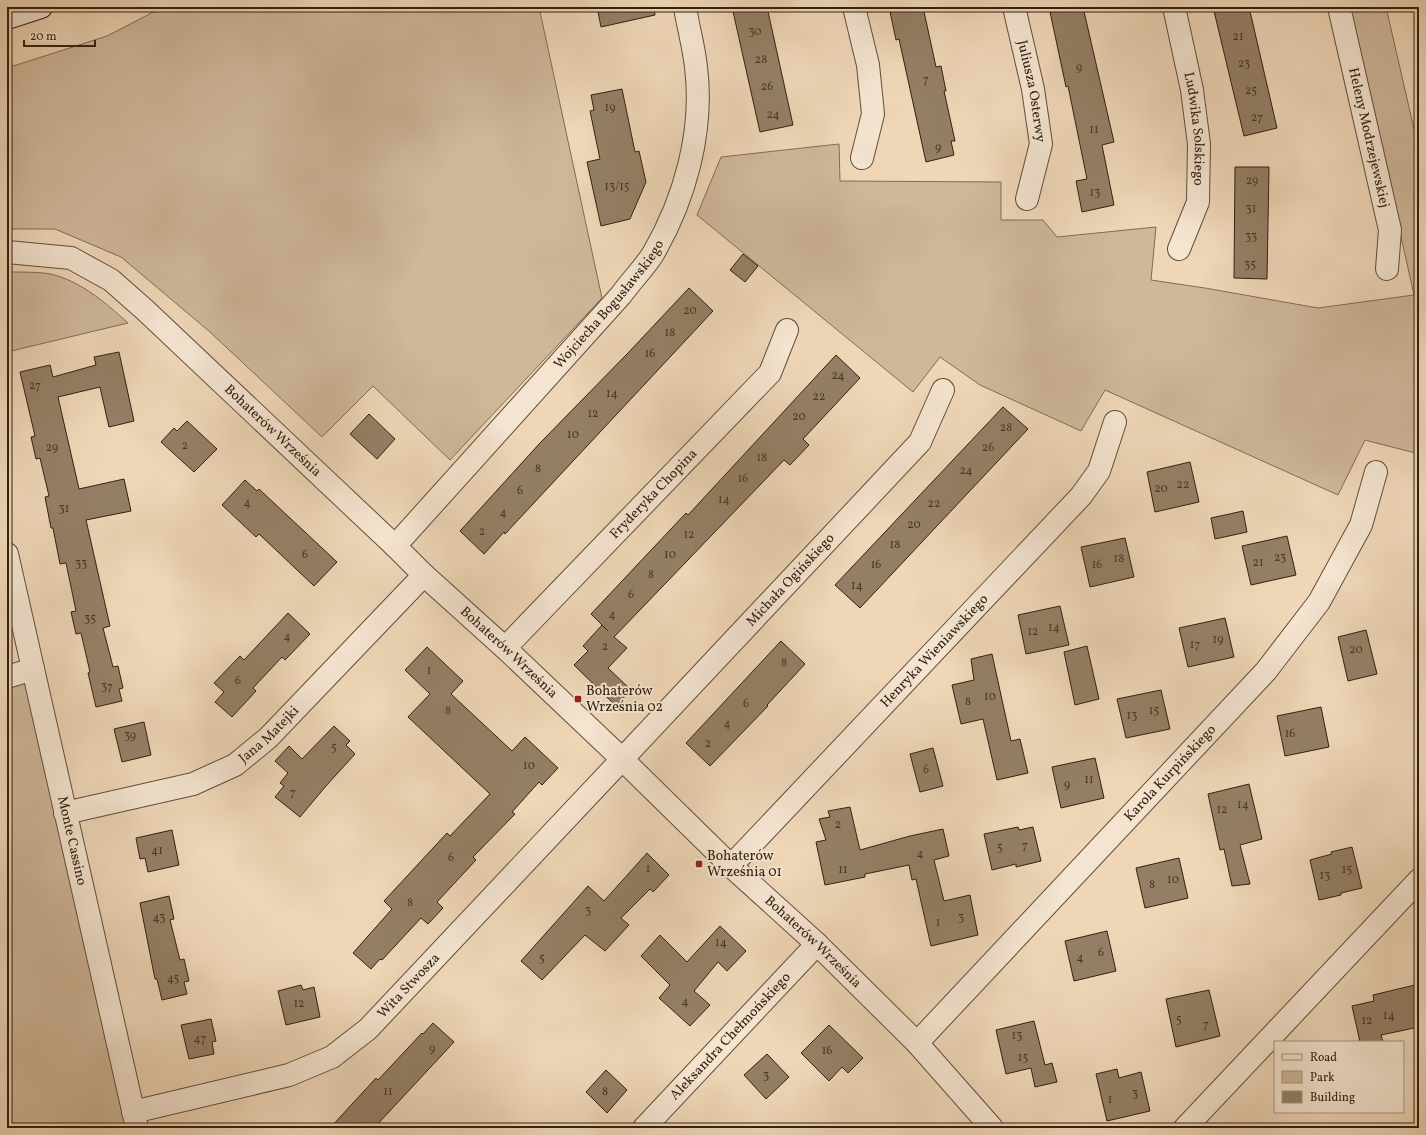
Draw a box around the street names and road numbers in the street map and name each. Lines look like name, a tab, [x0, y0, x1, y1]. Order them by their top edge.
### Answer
street label: Juliusza Osterwy	[1012, 38, 1050, 144]
street label: Heleny Modrzejewskiej	[1344, 66, 1394, 210]
street label: Ludwika Solskiego	[1179, 70, 1209, 186]
street label: Wojciecha Bogusławskiego	[549, 236, 669, 373]
street label: Bohaterów Września	[220, 380, 326, 481]
street label: Fryderyka Chopina	[605, 445, 702, 543]
street label: Michała Ogińskiego	[742, 529, 839, 631]
street label: Henryka Wieniawskiego	[876, 590, 993, 712]
street label: Bohaterów Września	[456, 602, 562, 703]
street label: Jana Matejki	[235, 702, 304, 768]
street label: Karola Kurpińskiego	[1120, 720, 1220, 826]
street label: Monte Cassino	[53, 794, 91, 887]
street label: Bohaterów Września	[760, 891, 866, 992]
street label: Wita Stwosza	[373, 949, 444, 1023]
street label: Aleksandra Chełmońskiego	[666, 968, 795, 1104]

